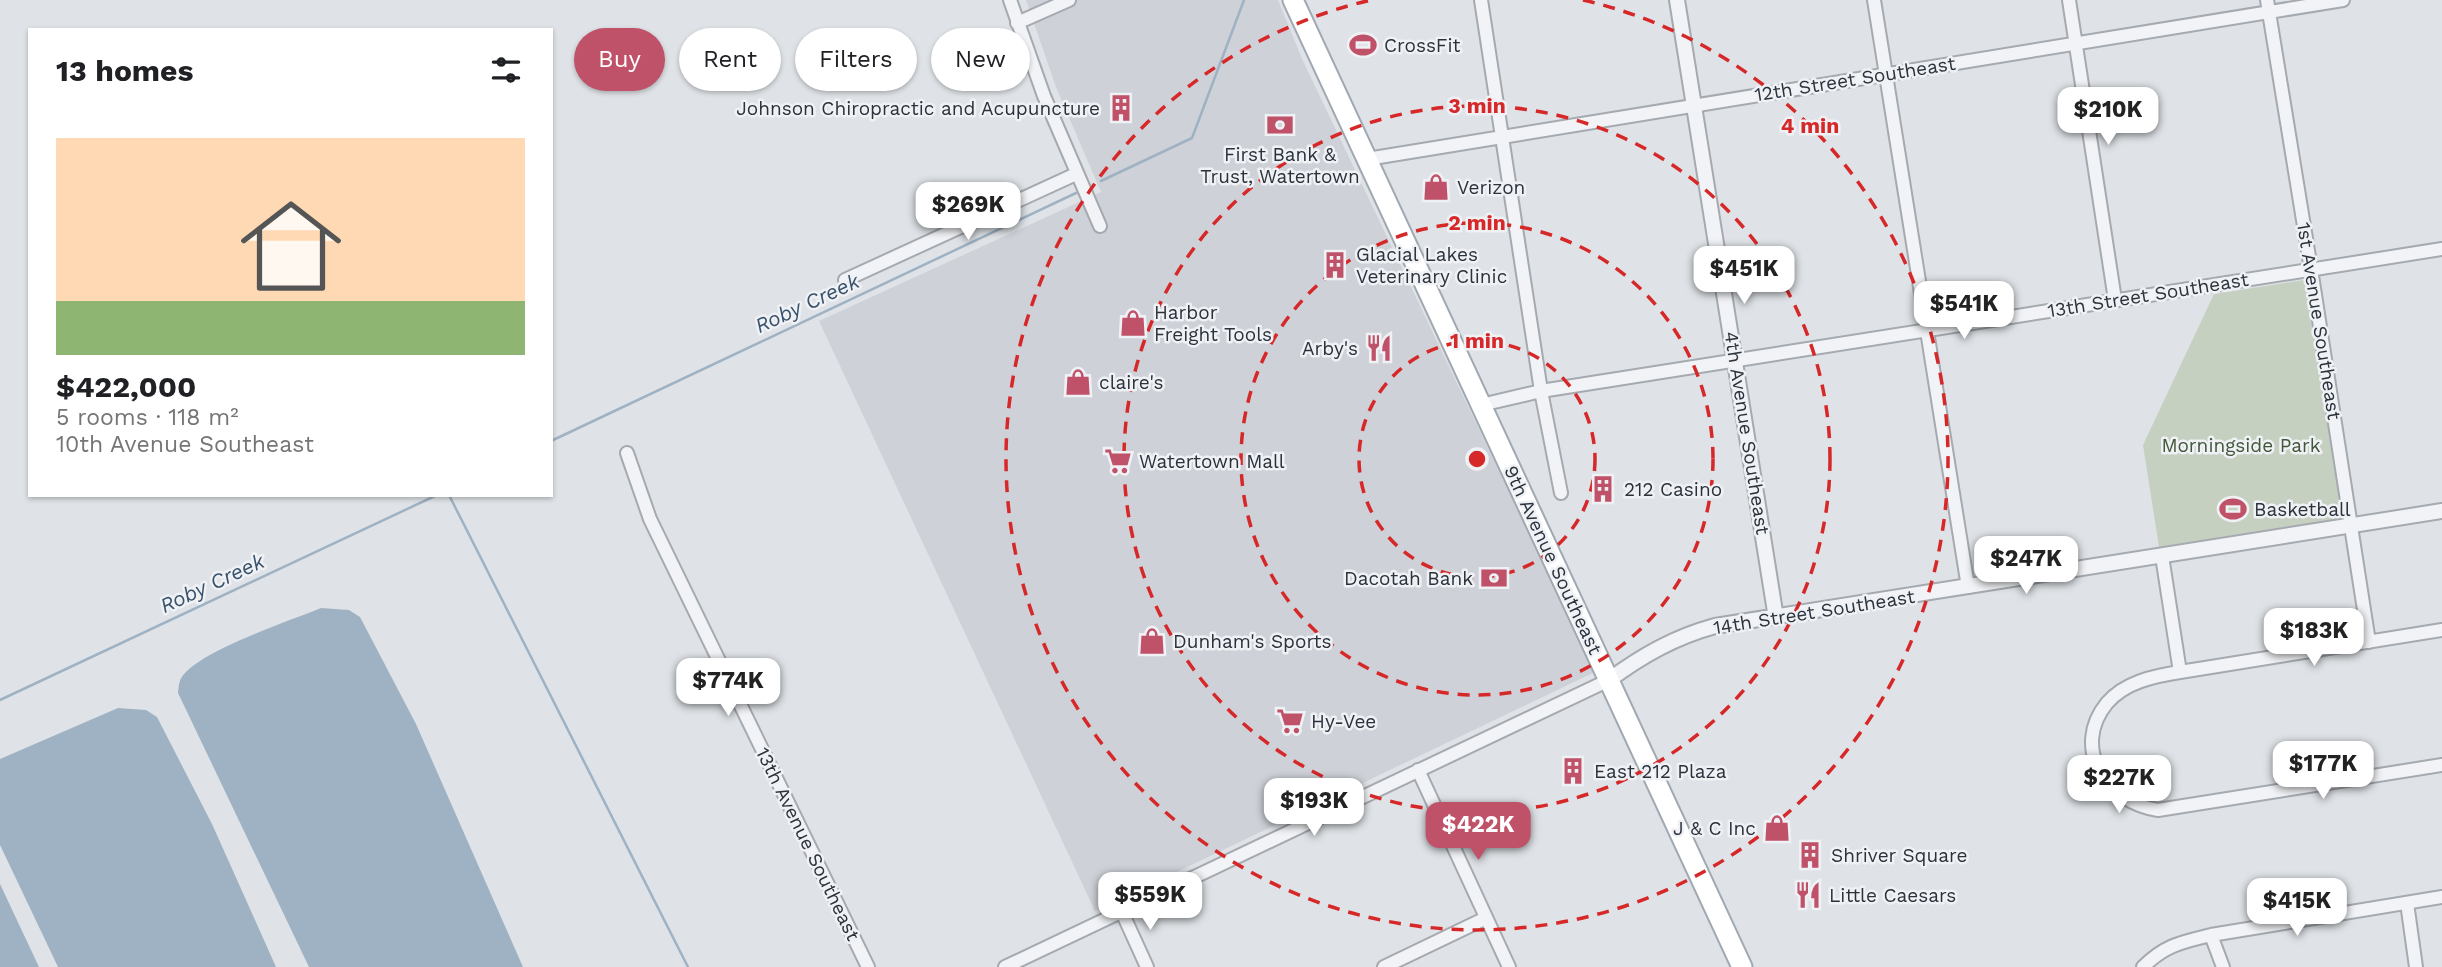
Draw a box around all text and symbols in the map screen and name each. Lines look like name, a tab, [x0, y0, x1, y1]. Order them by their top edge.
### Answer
chip: Buy	[574, 28, 665, 91]
chip: Rent	[679, 28, 781, 91]
chip: Filters	[795, 28, 917, 91]
chip: New	[931, 28, 1030, 91]
sports icon: CrossFit	[1348, 30, 1378, 60]
place label: CrossFit	[1384, 34, 1460, 57]
icon: filters	[487, 51, 525, 89]
street label: 12th Street Southeast	[1753, 52, 1957, 106]
text: 13 homes	[56, 53, 193, 88]
pin: $210K	[2059, 88, 2157, 147]
building icon: Johnson Chiropractic and Acupuncture	[1106, 93, 1136, 123]
text: 3 min	[1448, 93, 1506, 118]
text: $210K	[2073, 96, 2143, 123]
place label: Johnson Chiropractic and Acupuncture	[736, 97, 1100, 120]
bank icon: First Bank & Trust, Watertown	[1265, 110, 1295, 140]
text: 4 min	[1781, 113, 1839, 138]
place label: First Bank & Trust, Watertown	[1200, 143, 1360, 188]
shop icon: Verizon	[1421, 172, 1451, 202]
place label: Verizon	[1457, 176, 1525, 199]
pin: $269K	[919, 182, 1017, 242]
icon: home	[228, 183, 354, 309]
text: $269K	[932, 191, 1004, 218]
text: 2 min	[1448, 210, 1506, 235]
street label: 1st Avenue Southeast	[2292, 221, 2346, 421]
place label: Glacial Lakes Veterinary Clinic	[1356, 243, 1507, 288]
pin: $451K	[1695, 246, 1793, 306]
building icon: Glacial Lakes Veterinary Clinic	[1320, 250, 1350, 280]
text: $451K	[1710, 255, 1778, 282]
water label: Roby Creek	[751, 268, 864, 338]
street label: 13th Street Southeast	[2046, 268, 2250, 322]
pin: $541K	[1915, 282, 2013, 341]
text: $541K	[1930, 290, 1998, 317]
place label: Harbor Freight Tools	[1154, 301, 1272, 346]
shop icon: Harbor Freight Tools	[1118, 308, 1148, 338]
text: 1 min	[1450, 328, 1504, 353]
street label: 4th Avenue Southeast	[1720, 330, 1774, 536]
restaurant icon: Arby's	[1364, 333, 1394, 363]
place label: Arby's	[1302, 337, 1358, 360]
shop icon: claire's	[1063, 367, 1093, 397]
text: $422,000	[56, 369, 196, 404]
place label: claire's	[1099, 371, 1164, 394]
text: 5 rooms · 118 m²	[56, 404, 239, 431]
text: 10th Avenue Southeast	[56, 431, 314, 458]
park label: Morningside Park	[2161, 434, 2321, 457]
supermarket icon: Watertown Mall	[1103, 446, 1133, 476]
centre of rings	[1465, 447, 1489, 471]
place label: Watertown Mall	[1139, 450, 1285, 473]
street label: 9th Avenue Southeast	[1499, 462, 1607, 658]
building icon: 212 Casino	[1588, 474, 1618, 504]
place label: 212 Casino	[1624, 478, 1722, 501]
sports icon: Basketball	[2218, 494, 2248, 524]
place label: Basketball	[2254, 498, 2351, 521]
pin: $247K	[1977, 536, 2075, 596]
text: $247K	[1990, 545, 2062, 572]
water label: Roby Creek	[156, 548, 269, 618]
bank icon: Dacotah Bank	[1479, 563, 1509, 593]
place label: Dacotah Bank	[1344, 567, 1473, 590]
street label: 14th Street Southeast	[1712, 585, 1916, 639]
pin: $183K	[2265, 608, 2363, 668]
text: $183K	[2280, 617, 2348, 644]
shop icon: Dunham's Sports	[1137, 626, 1167, 656]
place label: Dunham's Sports	[1173, 630, 1332, 653]
pin: $774K	[679, 658, 777, 718]
text: $774K	[692, 667, 764, 694]
supermarket icon: Hy-Vee	[1275, 706, 1305, 736]
place label: Hy-Vee	[1311, 710, 1376, 733]
pin: $177K	[2274, 742, 2372, 801]
street label: 13th Avenue Southeast	[751, 744, 865, 944]
text: $177K	[2289, 750, 2357, 777]
building icon: East 212 Plaza	[1558, 756, 1588, 786]
pin: $227K	[2070, 756, 2168, 815]
place label: East 212 Plaza	[1594, 760, 1727, 783]
text: $227K	[2083, 764, 2155, 791]
pin: $193K	[1265, 778, 1363, 838]
text: $193K	[1280, 787, 1348, 814]
pin: $422K	[1429, 802, 1527, 862]
text: $422K	[1442, 811, 1514, 838]
shop icon: J & C Inc	[1762, 813, 1792, 843]
place label: J & C Inc	[1673, 817, 1756, 840]
building icon: Shriver Square	[1795, 840, 1825, 870]
place label: Shriver Square	[1831, 844, 1967, 867]
pin: $559K	[1101, 872, 1199, 932]
pin: $415K	[2248, 878, 2346, 938]
restaurant icon: Little Caesars	[1793, 880, 1823, 910]
text: $559K	[1114, 881, 1186, 908]
place label: Little Caesars	[1829, 884, 1956, 907]
text: $415K	[2263, 887, 2331, 914]

